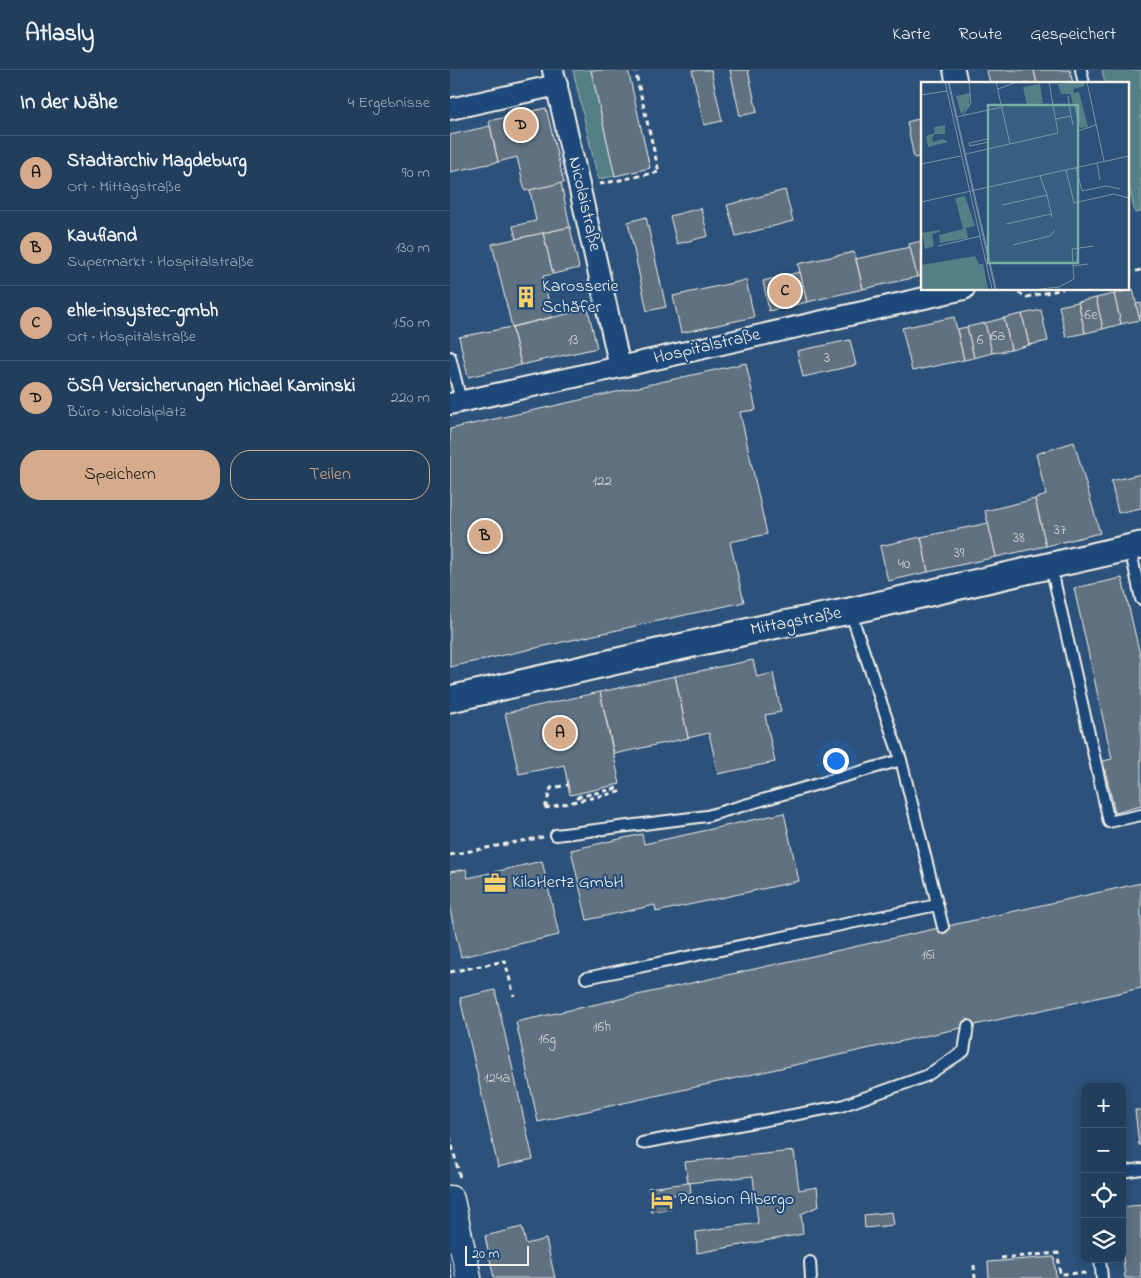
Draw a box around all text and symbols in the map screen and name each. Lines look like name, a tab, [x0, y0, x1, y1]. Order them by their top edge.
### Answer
text: Atlasly	[25, 17, 94, 52]
text: Karte	[892, 22, 930, 48]
text: Route	[958, 22, 1002, 48]
text: Gespeichert	[1030, 22, 1116, 48]
inset map	[921, 82, 1128, 290]
text: In der Nähe	[20, 88, 118, 118]
text: 4 Ergebnisse	[348, 91, 430, 115]
pin: D	[505, 106, 537, 144]
text: Stadtarchiv Magdeburg	[67, 148, 247, 175]
street label: Nicolaistraße	[561, 154, 608, 255]
text: A	[31, 161, 41, 185]
text: 90 m	[402, 161, 430, 185]
text: Ort · Mittagstraße	[67, 175, 181, 199]
text: Kaufland	[67, 223, 137, 250]
text: B	[31, 236, 41, 260]
text: 130 m	[395, 236, 430, 260]
text: Supermarkt · Hospitalstraße	[67, 250, 254, 274]
pin: C	[769, 272, 801, 310]
place label: Karosserie Schäfer	[542, 274, 620, 321]
building icon: Karosserie Schäfer	[513, 284, 539, 310]
text: ehle-insystec-gmbh	[67, 298, 218, 325]
house number: 6e	[1084, 304, 1098, 326]
text: C	[32, 311, 40, 335]
text: 150 m	[392, 311, 430, 335]
street label: Hospitalstraße	[651, 322, 764, 372]
text: Ort · Hospitalstraße	[67, 325, 196, 349]
house number: 6a	[991, 325, 1005, 347]
house number: 13	[568, 329, 578, 351]
house number: 6	[977, 329, 984, 351]
house number: 3	[824, 347, 830, 369]
text: ÖSA Versicherungen Michael Kaminski	[67, 373, 355, 400]
text: D	[30, 386, 42, 410]
text: 220 m	[391, 386, 430, 410]
text: Büro · Nicolaiplatz	[67, 400, 186, 424]
button: Speichern	[20, 450, 220, 500]
button: Teilen	[230, 450, 430, 500]
house number: 122	[592, 470, 612, 492]
pin: B	[469, 517, 501, 555]
house number: 37	[1054, 519, 1066, 541]
house number: 38	[1013, 527, 1025, 549]
house number: 39	[954, 542, 965, 564]
house number: 40	[898, 553, 911, 575]
street label: Mittagstraße	[748, 600, 845, 645]
pin: A	[544, 714, 576, 752]
your location	[823, 748, 849, 774]
office icon: KiloHertz GmbH	[482, 870, 508, 896]
place label: KiloHertz GmbH	[512, 870, 624, 896]
house number: 16i	[921, 944, 935, 966]
house number: 16h	[593, 1016, 611, 1038]
house number: 16g	[538, 1028, 556, 1051]
house number: 124a	[484, 1067, 510, 1089]
map controls	[1081, 1083, 1126, 1263]
button: +	[1081, 1083, 1126, 1128]
button: −	[1081, 1128, 1126, 1173]
button: locate	[1081, 1173, 1126, 1218]
hotel icon: Pension Albergo	[649, 1187, 675, 1213]
place label: Pension Albergo	[678, 1187, 794, 1214]
button: layers	[1081, 1218, 1126, 1263]
scale bar	[465, 1243, 529, 1266]
text: 20 m	[472, 1244, 499, 1265]

